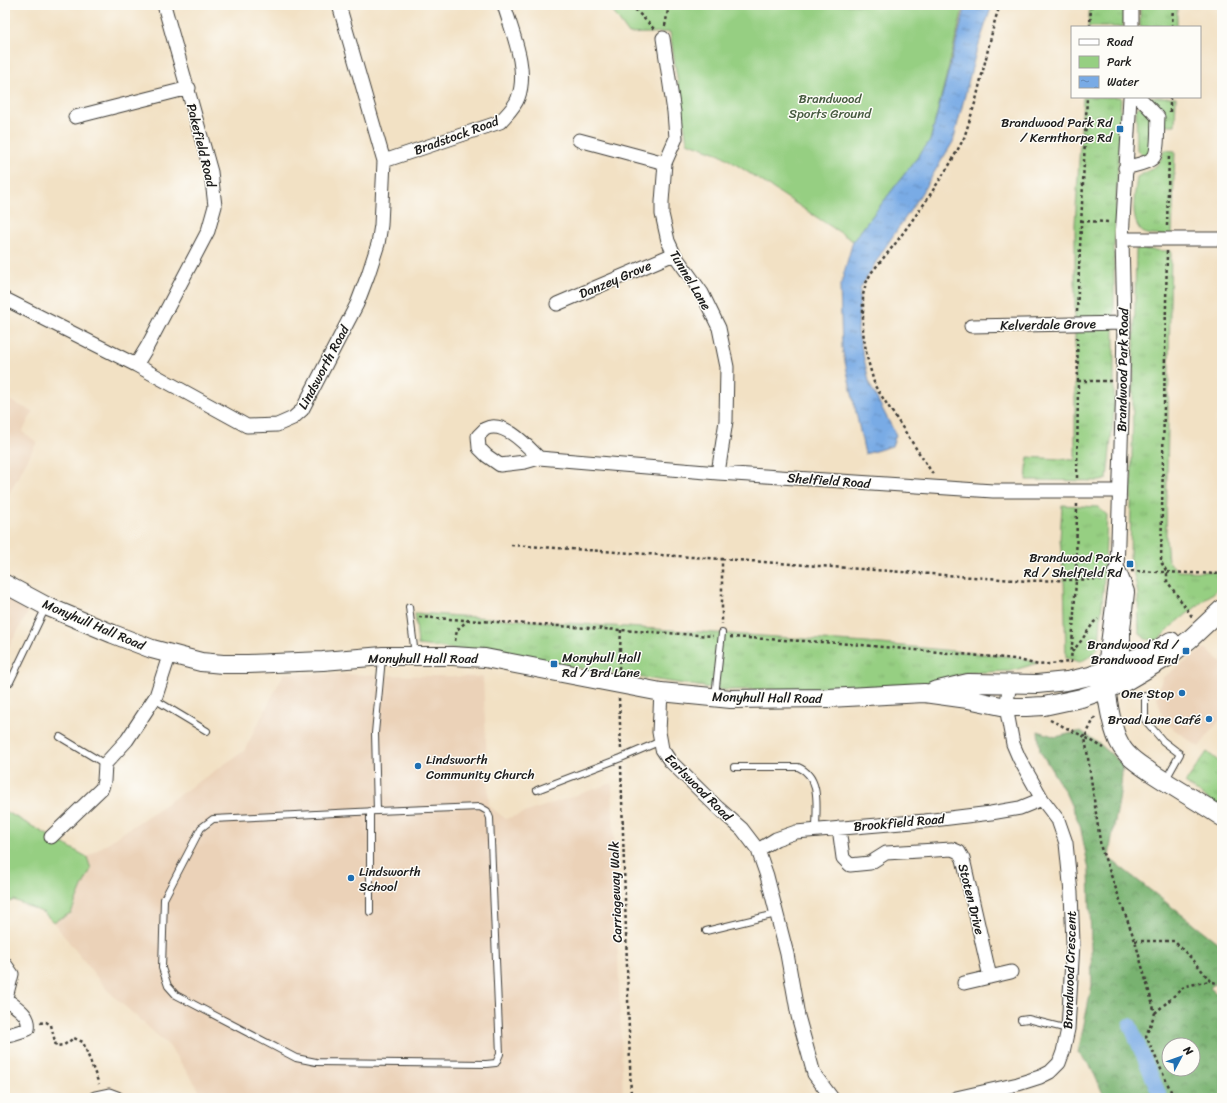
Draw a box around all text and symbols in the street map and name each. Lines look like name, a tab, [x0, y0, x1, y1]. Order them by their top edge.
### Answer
legend	[1071, 26, 1201, 98]
text: Road	[1107, 31, 1134, 53]
text: Park	[1107, 51, 1132, 73]
text: Water	[1107, 71, 1140, 93]
park label: Brandwood Sports Ground	[789, 87, 872, 125]
street label: Pakefield Road	[180, 101, 223, 191]
street label: Bradstock Road	[410, 109, 503, 161]
place label: Brandwood Park Rd / Kernthorpe Rd	[1001, 111, 1113, 149]
marker: Brandwood Park Rd / Kernthorpe Rd	[1115, 124, 1125, 134]
street label: Tunnel Lane	[663, 246, 718, 315]
street label: Danzey Grove	[575, 254, 655, 305]
street label: Brandwood Park Road	[1110, 307, 1135, 432]
street label: Kelverdale Grove	[1000, 312, 1096, 337]
street label: Lindsworth Road	[291, 320, 356, 414]
street label: Shelfield Road	[787, 466, 872, 495]
place label: Brandwood Park Rd / Shelfield Rd	[1024, 546, 1123, 584]
marker: Brandwood Park Rd / Shelfield Rd	[1125, 559, 1135, 569]
street label: Monyhull Hall Road	[39, 592, 150, 657]
place label: Brandwood Rd / Brandwood End	[1087, 633, 1180, 671]
place label: Monyhull Hall Rd / Brd Lane	[562, 646, 641, 684]
marker: Brandwood Rd / Brandwood End	[1181, 646, 1191, 656]
street label: Monyhull Hall Road	[368, 647, 479, 670]
marker: Monyhull Hall Rd / Brd Lane	[549, 659, 559, 669]
place label: One Stop	[1121, 682, 1174, 705]
street label: Monyhull Hall Road	[712, 685, 823, 710]
marker: One Stop	[1177, 688, 1187, 698]
place label: Broad Lane Café	[1108, 708, 1201, 731]
marker: Broad Lane Café	[1204, 714, 1214, 724]
place label: Lindsworth Community Church	[426, 748, 535, 786]
street label: Earlswood Road	[659, 748, 739, 827]
marker: Lindsworth Community Church	[413, 761, 423, 771]
street label: Brookfield Road	[853, 807, 947, 838]
street label: Carriageway Walk	[602, 841, 629, 943]
place label: Lindsworth School	[359, 860, 421, 898]
street label: Stoten Drive	[952, 861, 992, 937]
marker: Lindsworth School	[346, 873, 356, 883]
street label: Brandwood Crescent	[1056, 910, 1083, 1029]
north arrow	[1161, 1037, 1201, 1077]
text: N	[1178, 1041, 1198, 1060]

